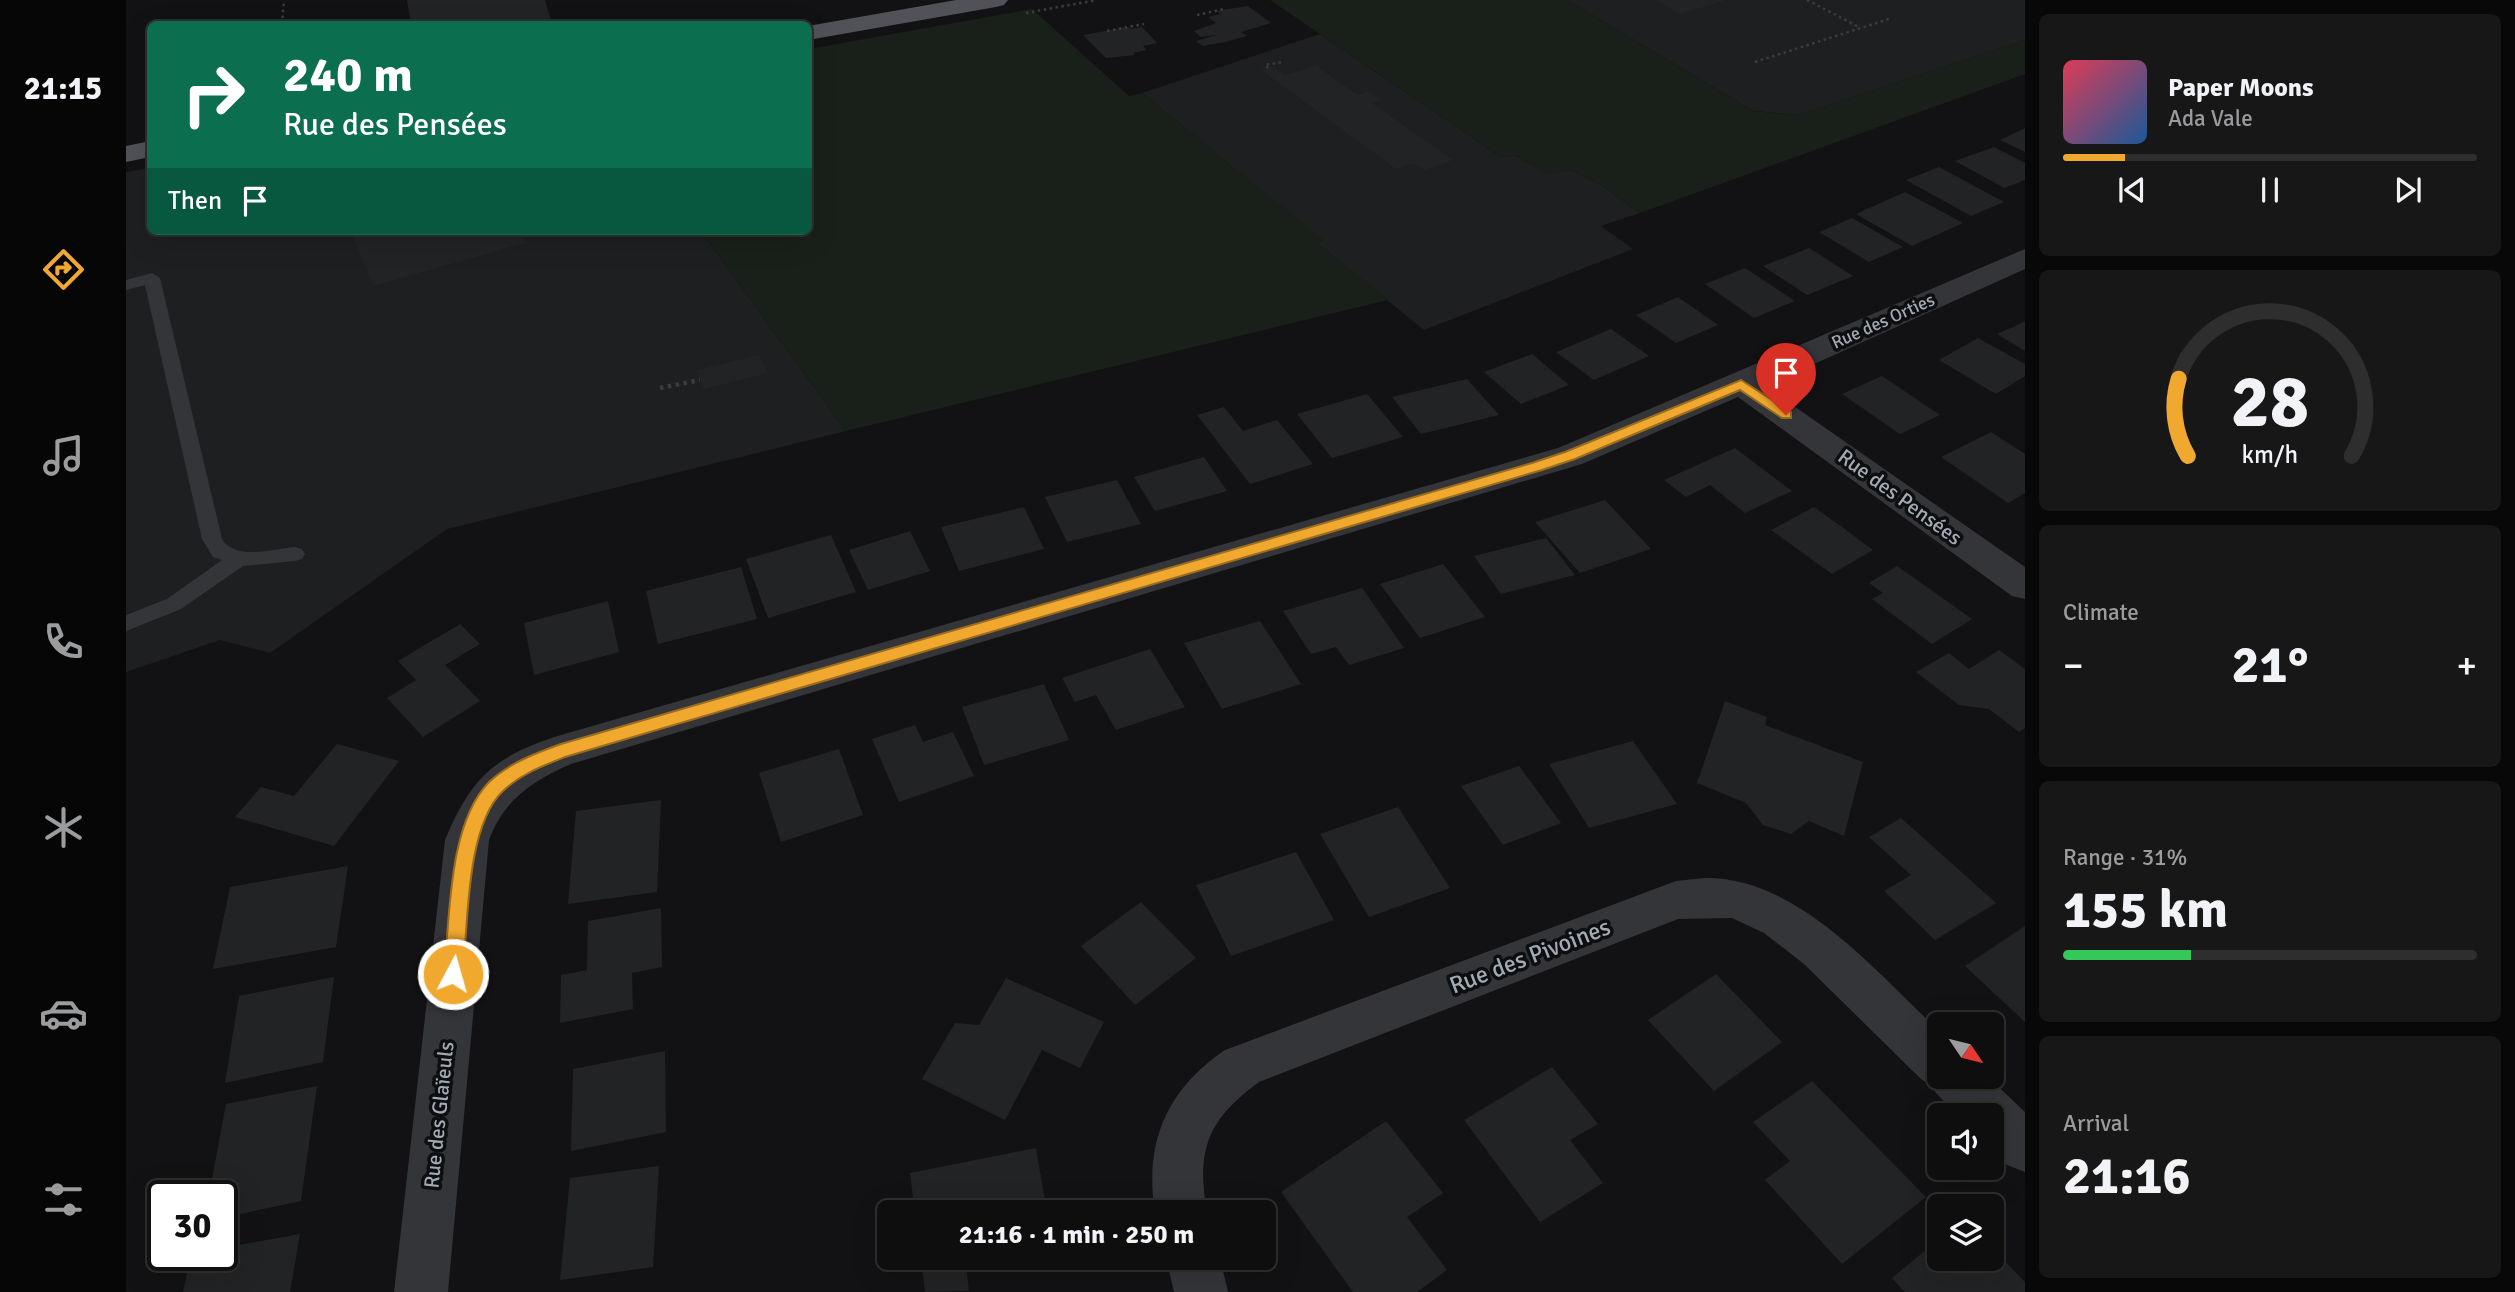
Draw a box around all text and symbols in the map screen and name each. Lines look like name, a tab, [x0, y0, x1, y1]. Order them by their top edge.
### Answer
text: 240 m	[283, 45, 413, 105]
icon: right	[168, 49, 259, 140]
text: 21:15	[24, 69, 102, 108]
text: Paper Moons	[2168, 72, 2314, 104]
text: Ada Vale	[2168, 104, 2253, 133]
text: Rue des Pensées	[283, 105, 507, 144]
icon: previous	[2113, 171, 2151, 209]
icon: pause	[2251, 171, 2289, 209]
icon: next	[2389, 171, 2427, 209]
icon: arrive	[236, 182, 274, 220]
text: Then	[168, 185, 222, 217]
icon: directions	[39, 245, 88, 294]
street label: Rue des Orties	[1828, 288, 1938, 354]
pin	[1756, 343, 1816, 415]
icon: arrive	[1767, 354, 1805, 392]
text: 28	[2231, 359, 2309, 448]
icon: music	[39, 431, 88, 480]
text: km/h	[2242, 439, 2298, 470]
street label: Rue des Pensées	[1833, 443, 1967, 551]
text: Climate	[2063, 598, 2139, 627]
icon: phone	[39, 617, 88, 666]
text: 21°	[2232, 633, 2308, 697]
text: −	[2063, 642, 2084, 689]
text: +	[2456, 642, 2477, 689]
icon: climate	[39, 803, 88, 852]
text: Range · 31%	[2063, 843, 2187, 872]
text: 155 km	[2063, 878, 2228, 942]
street label: Rue des Pivoines	[1445, 912, 1615, 1000]
position arrow	[416, 937, 490, 1011]
icon: car	[39, 989, 88, 1038]
north arrow	[1927, 1012, 2004, 1088]
map controls	[1927, 1012, 2004, 1271]
street label: Rue des Glaïeuls	[418, 1040, 460, 1190]
button: sound	[1927, 1103, 2004, 1180]
text: Arrival	[2063, 1109, 2129, 1138]
text: 21:16	[2063, 1144, 2191, 1208]
icon: filters	[39, 1175, 88, 1224]
speed limit sign: 30	[147, 1180, 238, 1271]
button: layers	[1927, 1194, 2004, 1271]
text: 21:16 · 1 min · 250 m	[959, 1219, 1194, 1251]

